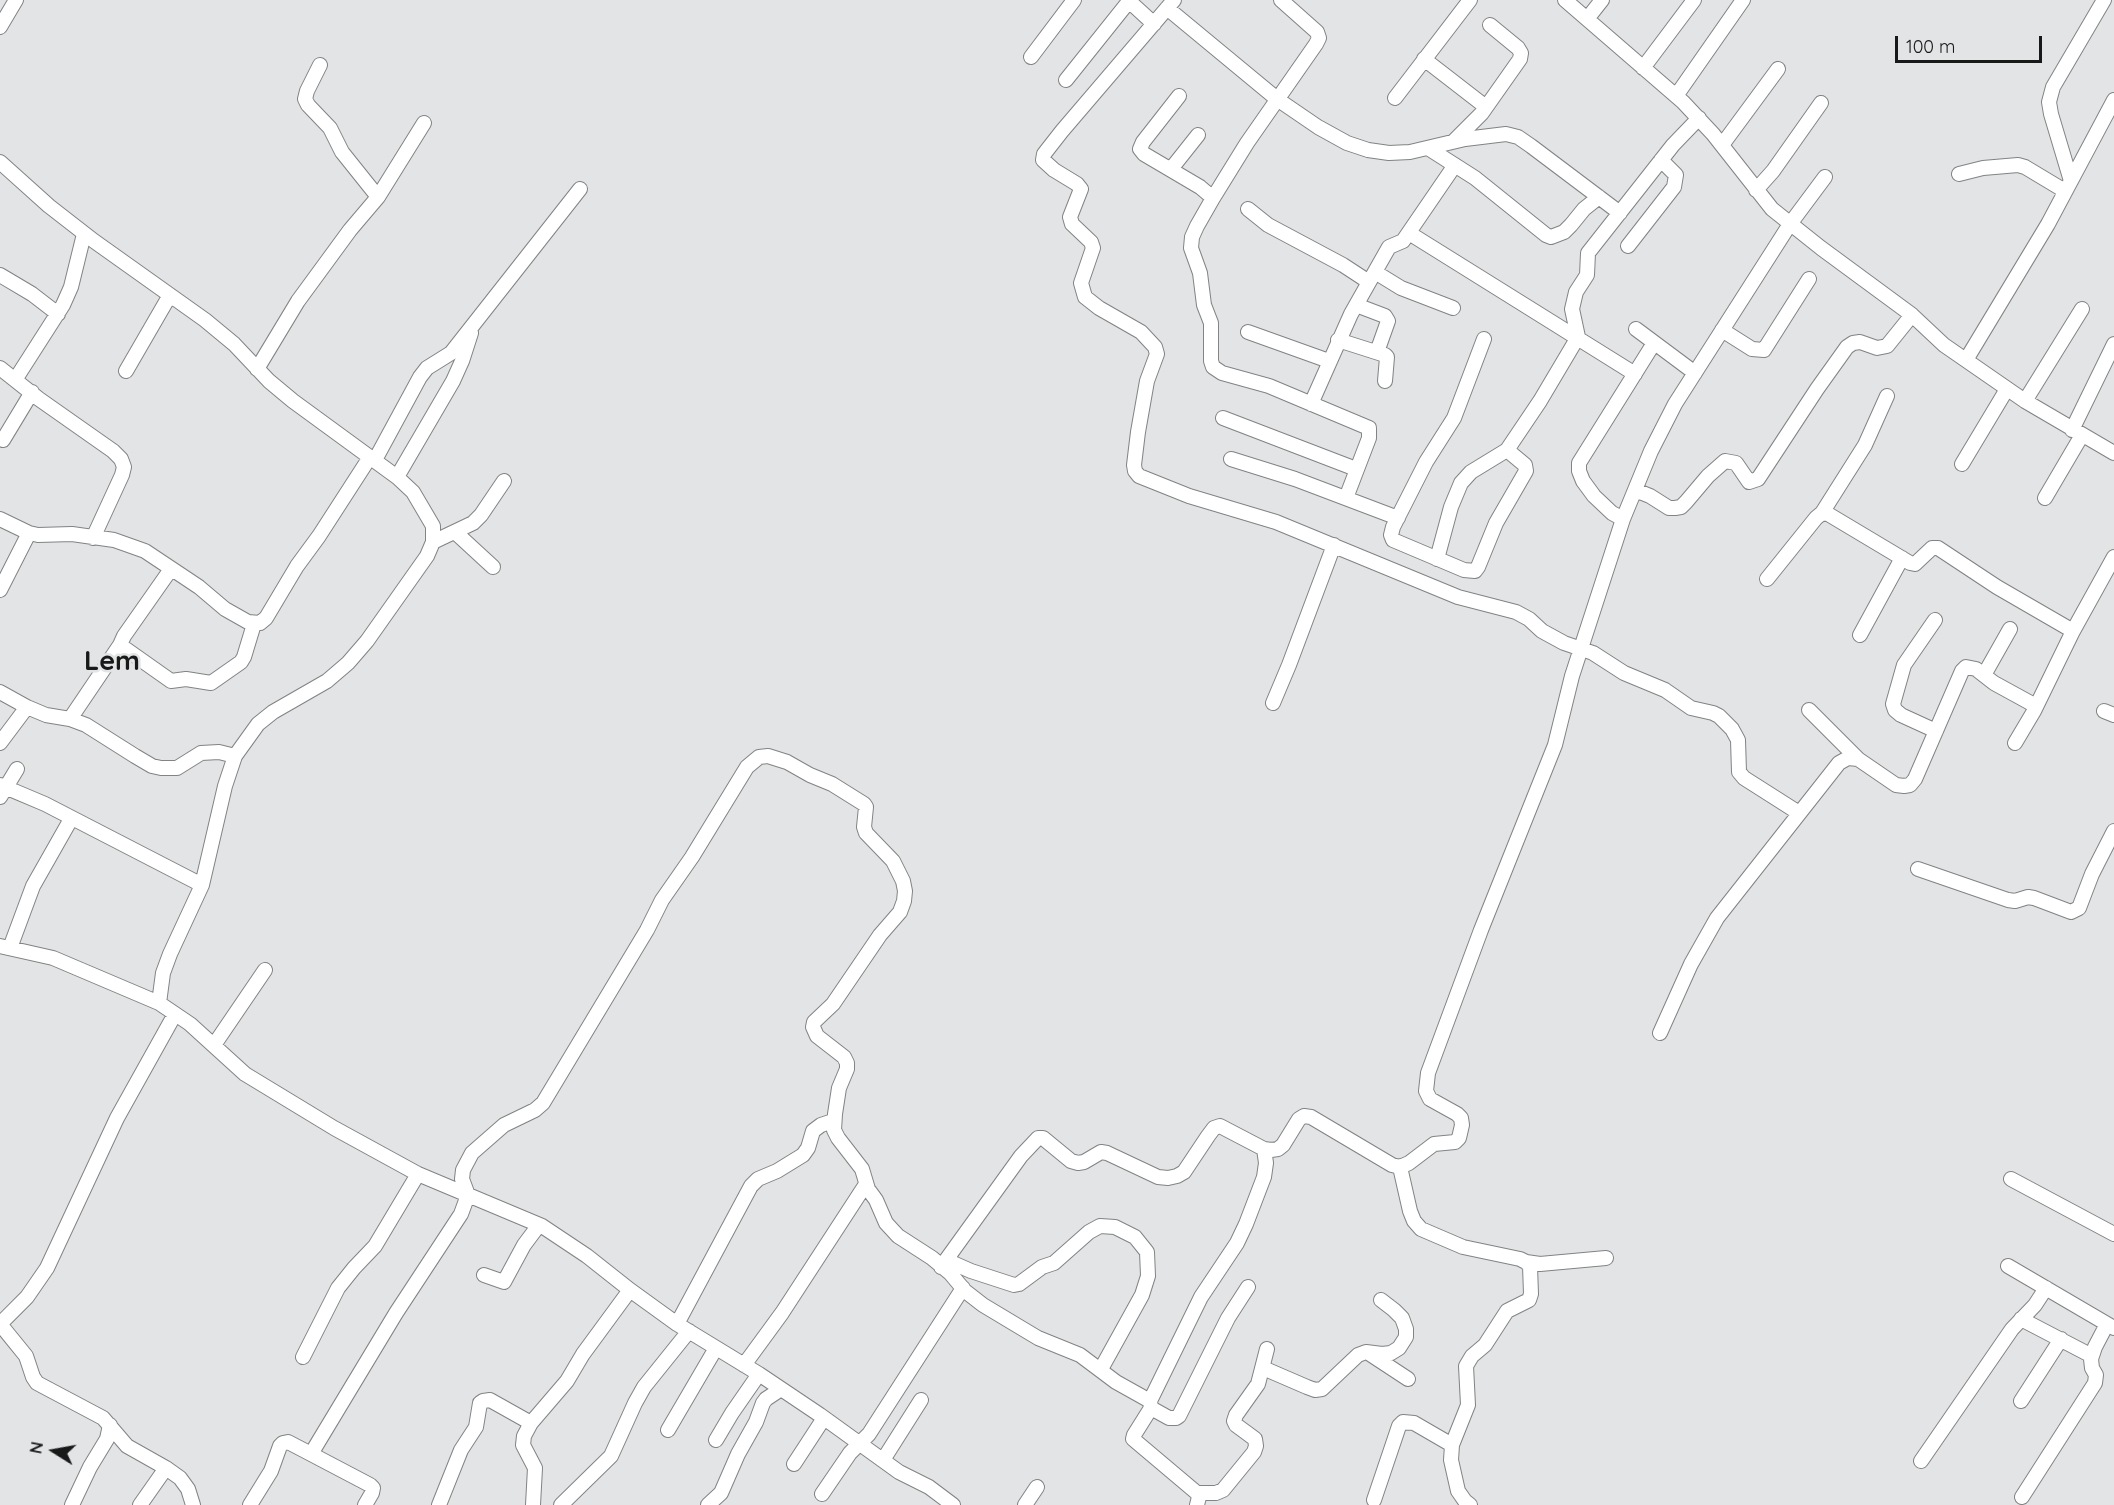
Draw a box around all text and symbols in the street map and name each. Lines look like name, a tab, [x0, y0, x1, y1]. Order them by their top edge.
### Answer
scale bar	[1898, 24, 2045, 62]
text: 100 m	[1906, 35, 1955, 58]
district label: Lem	[84, 646, 140, 678]
north arrow	[24, 1421, 84, 1481]
text: N	[25, 1440, 47, 1455]

